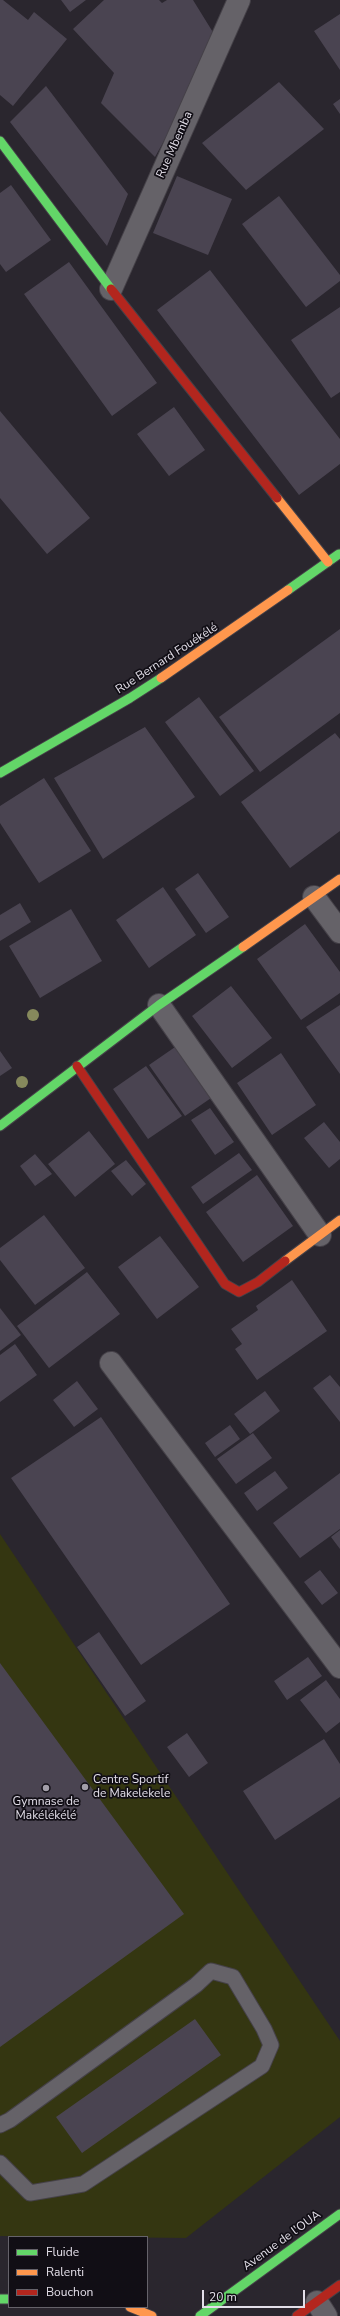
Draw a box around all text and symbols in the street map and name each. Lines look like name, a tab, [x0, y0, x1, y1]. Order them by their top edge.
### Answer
street label: Rue Mbemba	[154, 109, 196, 181]
street label: Rue Bernard Fouékélé	[113, 621, 221, 697]
place label: Centre Sportif de Makelekele	[93, 1773, 170, 1801]
marker: Centre Sportif de Makelekele	[80, 1782, 90, 1792]
marker: Gymnase de Makélékélé	[41, 1783, 51, 1793]
place label: Gymnase de Makélékélé	[13, 1795, 79, 1823]
street label: Avenue de l'OUA	[240, 2208, 324, 2274]
legend	[8, 2236, 148, 2308]
text: Fluide	[46, 2244, 79, 2260]
text: Ralenti	[46, 2264, 84, 2280]
scale bar	[204, 2282, 307, 2308]
text: Bouchon	[46, 2284, 93, 2300]
text: 20 m	[209, 2289, 237, 2305]

